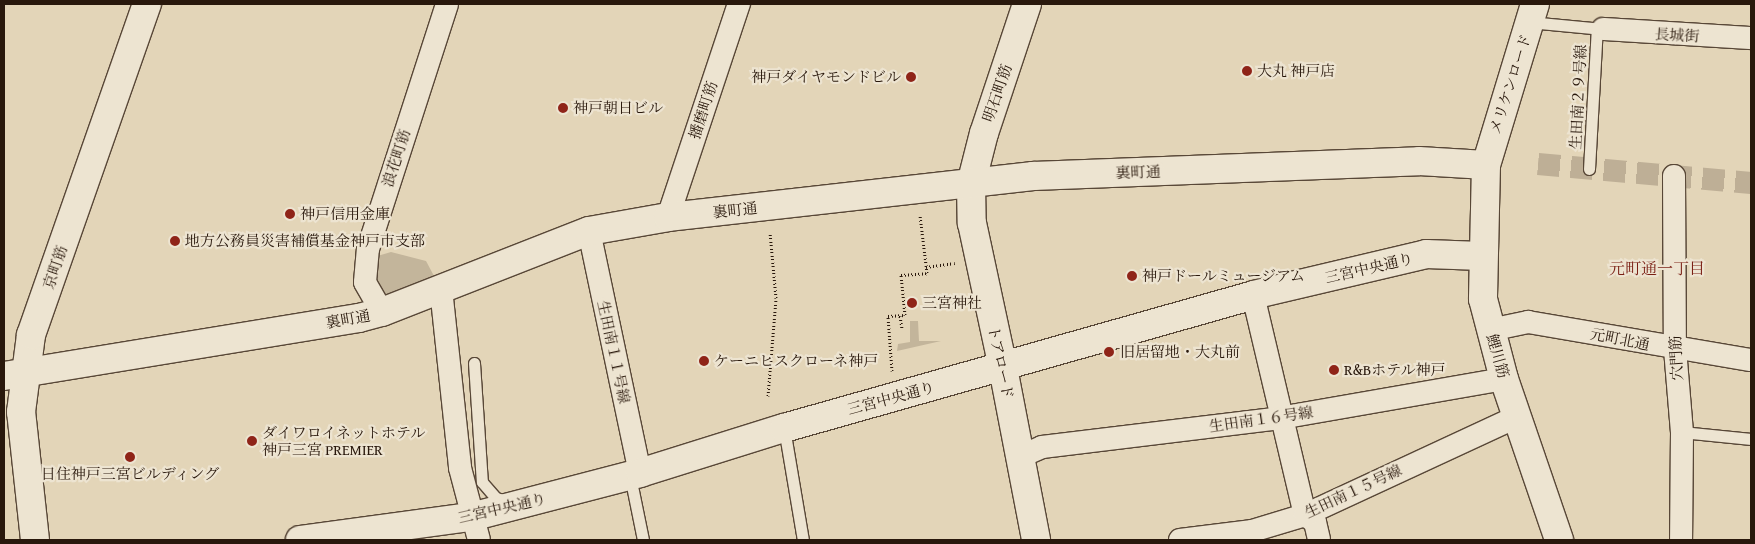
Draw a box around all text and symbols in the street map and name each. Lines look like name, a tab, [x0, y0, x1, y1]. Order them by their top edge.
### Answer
street label: 長城街	[1654, 25, 1700, 45]
street label: メリケンロード	[1485, 31, 1535, 137]
street label: 生田南２９号線	[1566, 44, 1590, 150]
street label: 明石町筋	[979, 62, 1015, 124]
place label: 大丸 神戸店	[1257, 62, 1335, 80]
marker: 大丸 神戸店	[1241, 65, 1253, 77]
place label: 神戸ダイヤモンドビル	[751, 68, 901, 86]
marker: 神戸ダイヤモンドビル	[905, 71, 917, 83]
street label: 播磨町筋	[685, 79, 721, 141]
place label: 神戸朝日ビル	[573, 99, 663, 117]
marker: 神戸朝日ビル	[557, 102, 569, 114]
street label: 浪花町筋	[378, 127, 414, 189]
street label: 裏町通	[1115, 162, 1161, 182]
street label: 裏町通	[712, 199, 758, 221]
place label: 神戸信用金庫	[300, 205, 390, 223]
marker: 神戸信用金庫	[284, 208, 296, 220]
place label: 地方公務員災害補償基金神戸市支部	[185, 232, 425, 250]
marker: 地方公務員災害補償基金神戸市支部	[169, 235, 181, 247]
street label: 京町筋	[39, 243, 71, 291]
street label: 三宮中央通り	[1323, 249, 1415, 287]
district label: 元町通一丁目	[1609, 258, 1705, 278]
place label: 神戸ドールミュージアム	[1142, 267, 1307, 285]
marker: 神戸ドールミュージアム	[1126, 270, 1138, 282]
place label: 三宮神社	[922, 294, 982, 312]
marker: 三宮神社	[906, 297, 918, 309]
street label: 生田南１１号線	[594, 299, 634, 405]
street label: 裏町通	[324, 306, 372, 332]
street label: トアロード	[984, 323, 1018, 401]
street label: 元町北通	[1589, 324, 1651, 354]
street label: 鯉川筋	[1483, 332, 1513, 380]
street label: 穴門筋	[1666, 335, 1686, 381]
place label: 旧居留地・大丸前	[1120, 343, 1240, 361]
marker: 旧居留地・大丸前	[1102, 345, 1116, 359]
place label: ケーニヒスクローネ神戸	[714, 352, 879, 370]
marker: ケーニヒスクローネ神戸	[698, 355, 710, 367]
place label: R&Bホテル神戸	[1344, 361, 1446, 379]
marker: R&Bホテル神戸	[1328, 364, 1340, 376]
street label: 三宮中央通り	[845, 378, 937, 418]
street label: 生田南１６号線	[1208, 403, 1314, 435]
place label: ダイワロイネットホテル 神戸三宮 PREMIER	[262, 423, 427, 458]
marker: ダイワロイネットホテル 神戸三宮 PREMIER	[246, 435, 258, 447]
marker: 日住神戸三宮ビルディング	[124, 451, 136, 463]
street label: 生田南１５号線	[1302, 461, 1404, 521]
place label: 日住神戸三宮ビルディング	[40, 465, 220, 483]
street label: 三宮中央通り	[456, 489, 548, 527]

